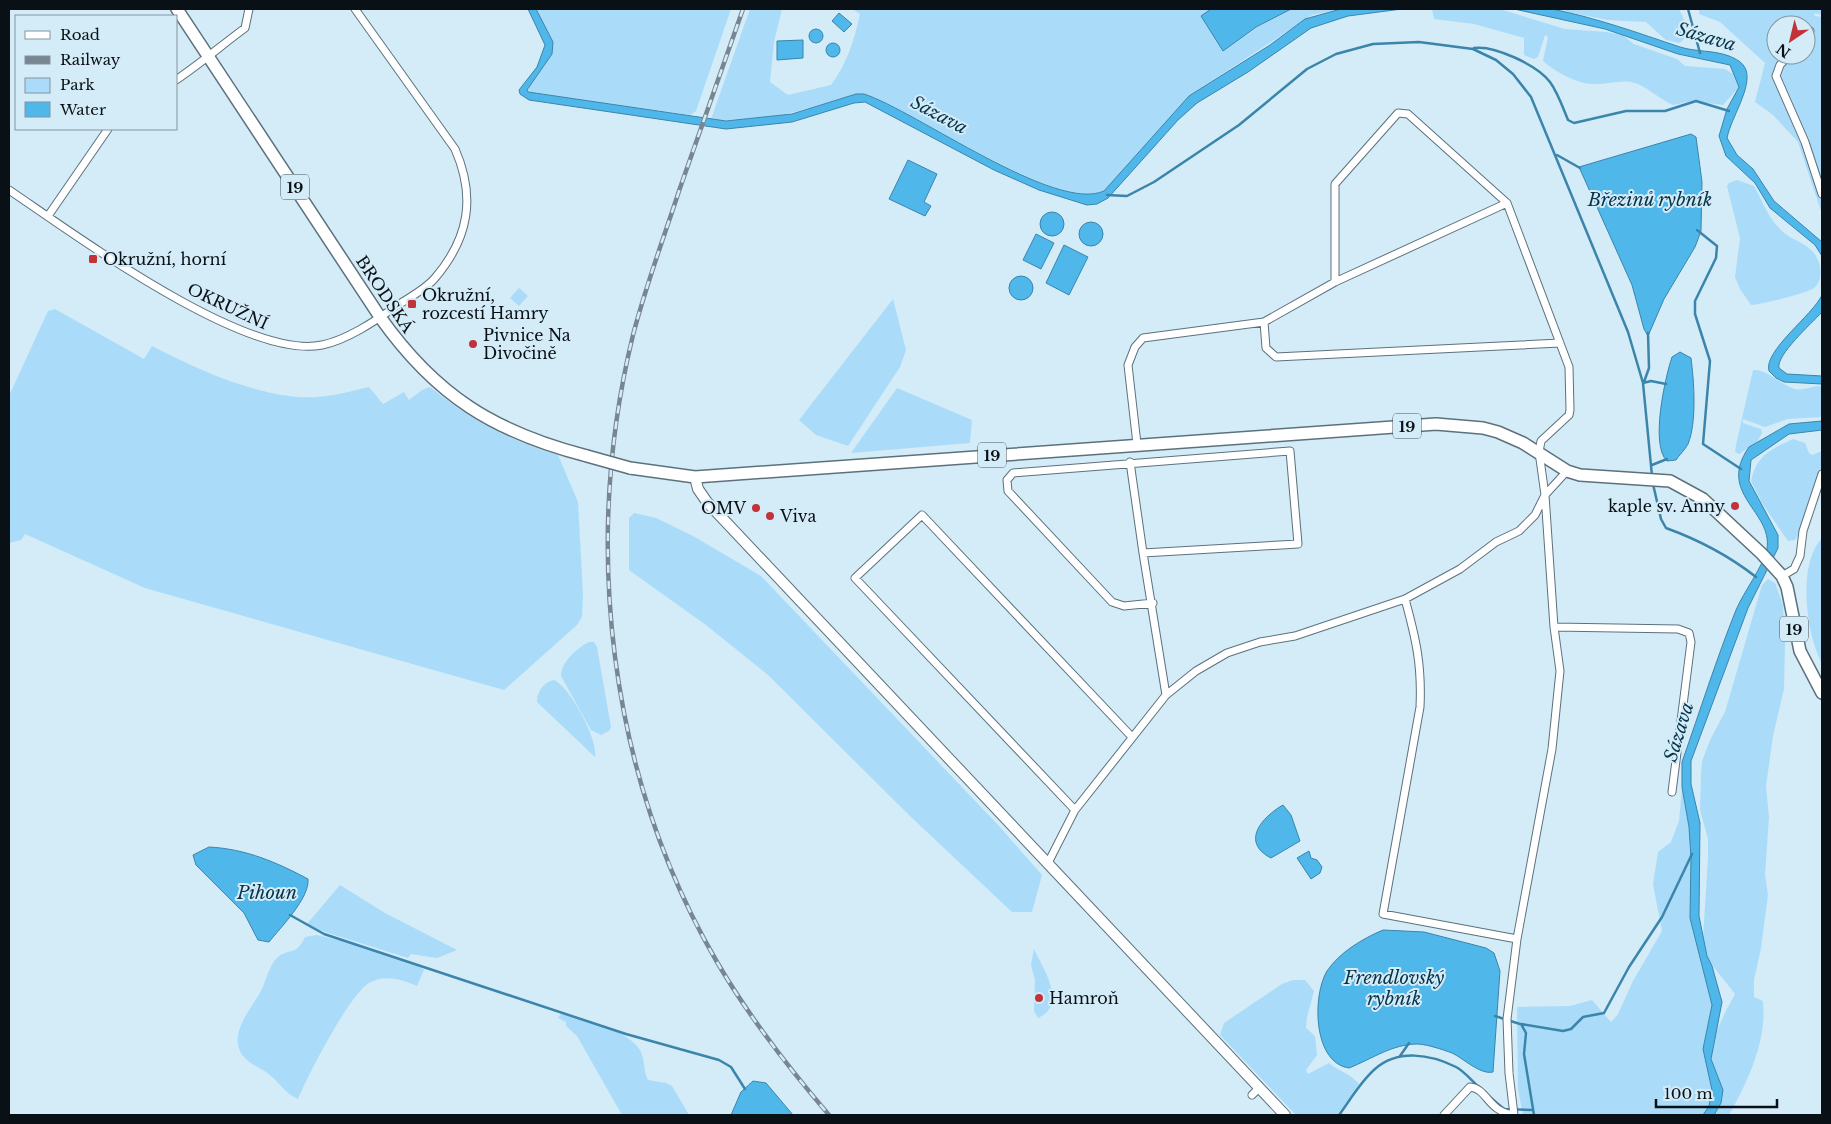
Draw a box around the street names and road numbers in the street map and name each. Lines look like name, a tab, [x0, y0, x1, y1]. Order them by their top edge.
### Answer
road number: 19	[281, 174, 309, 200]
street label: BRODSKÁ	[352, 252, 418, 337]
street label: OKRUŽNÍ	[184, 279, 272, 333]
road number: 19	[1393, 414, 1421, 438]
road number: 19	[978, 442, 1006, 468]
road number: 19	[1780, 616, 1808, 642]

